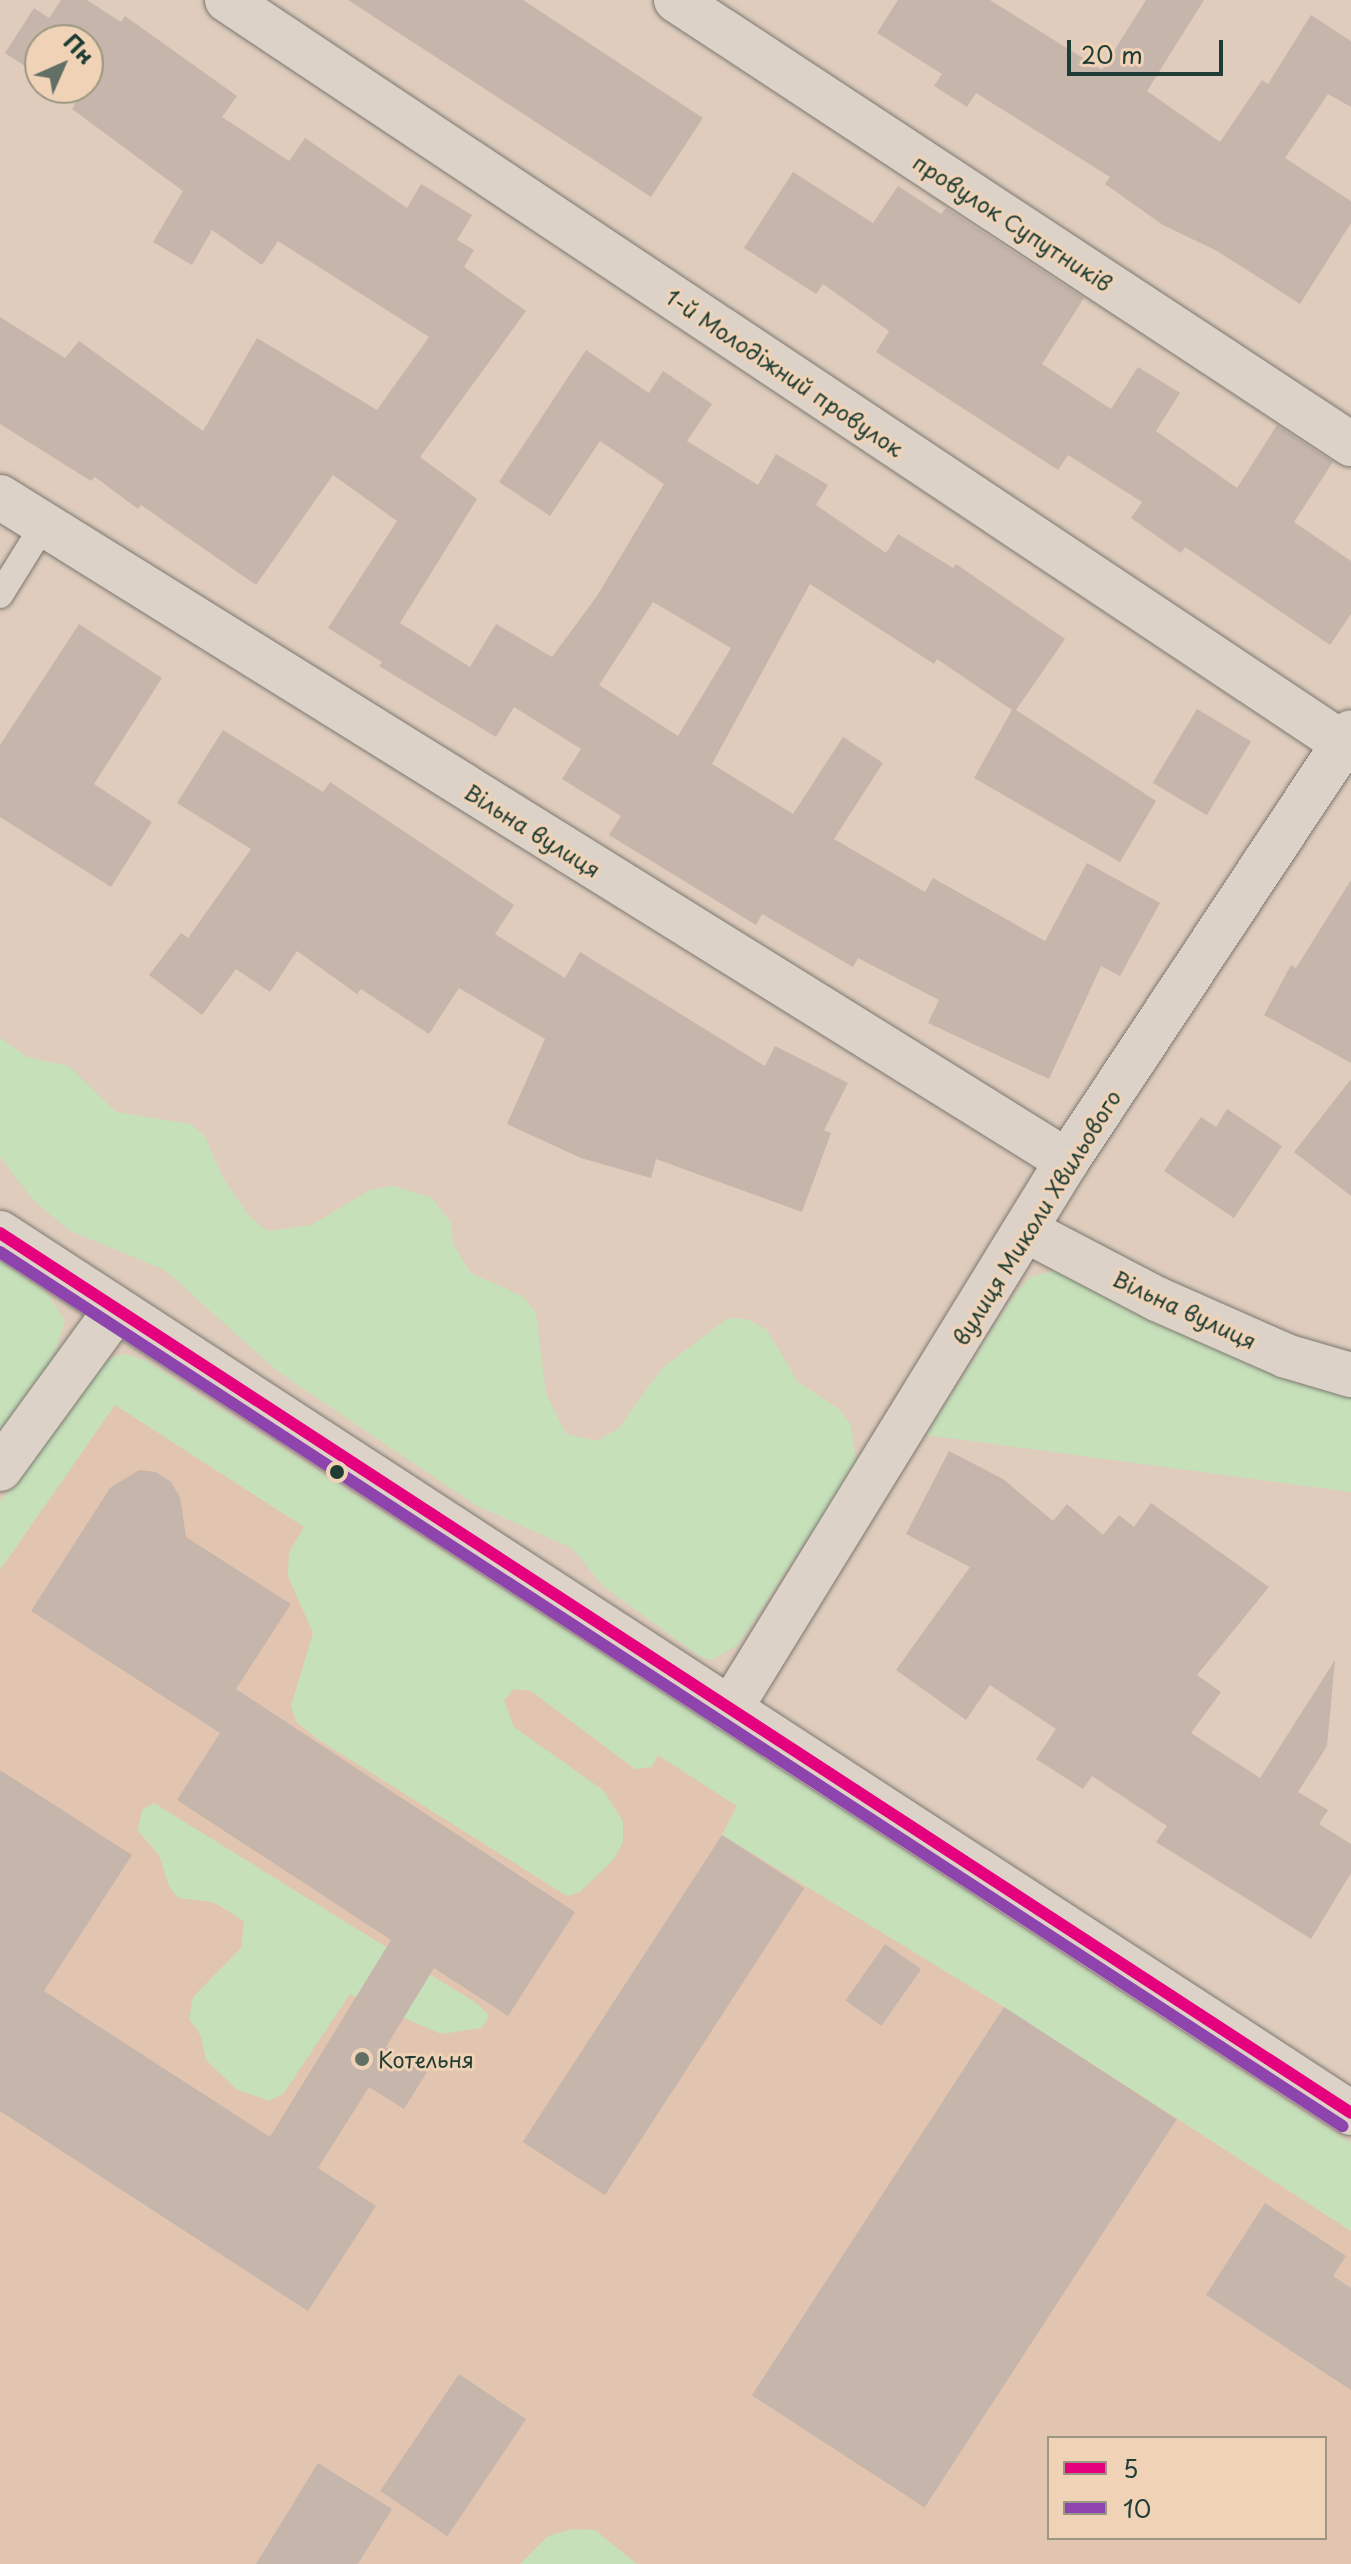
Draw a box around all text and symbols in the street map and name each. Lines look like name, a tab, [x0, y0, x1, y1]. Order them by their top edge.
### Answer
north arrow	[24, 24, 104, 104]
scale bar	[1071, 24, 1227, 74]
text: Пн	[57, 25, 103, 71]
text: 20 m	[1081, 36, 1143, 72]
street label: провулок Супутників	[908, 148, 1118, 296]
street label: 1-й Молодіжний провулок	[661, 283, 909, 461]
street label: Вільна вулиця	[460, 777, 606, 883]
street label: вулиця Миколи Хвильового	[947, 1085, 1125, 1349]
street label: Вільна вулиця	[1109, 1264, 1261, 1354]
unlabelled marker	[329, 1464, 345, 1480]
place label: Котельня	[378, 2046, 474, 2072]
marker: Котельня	[353, 2050, 371, 2068]
legend	[1047, 2436, 1327, 2540]
text: 5	[1123, 2450, 1138, 2486]
text: 10	[1123, 2490, 1151, 2526]

